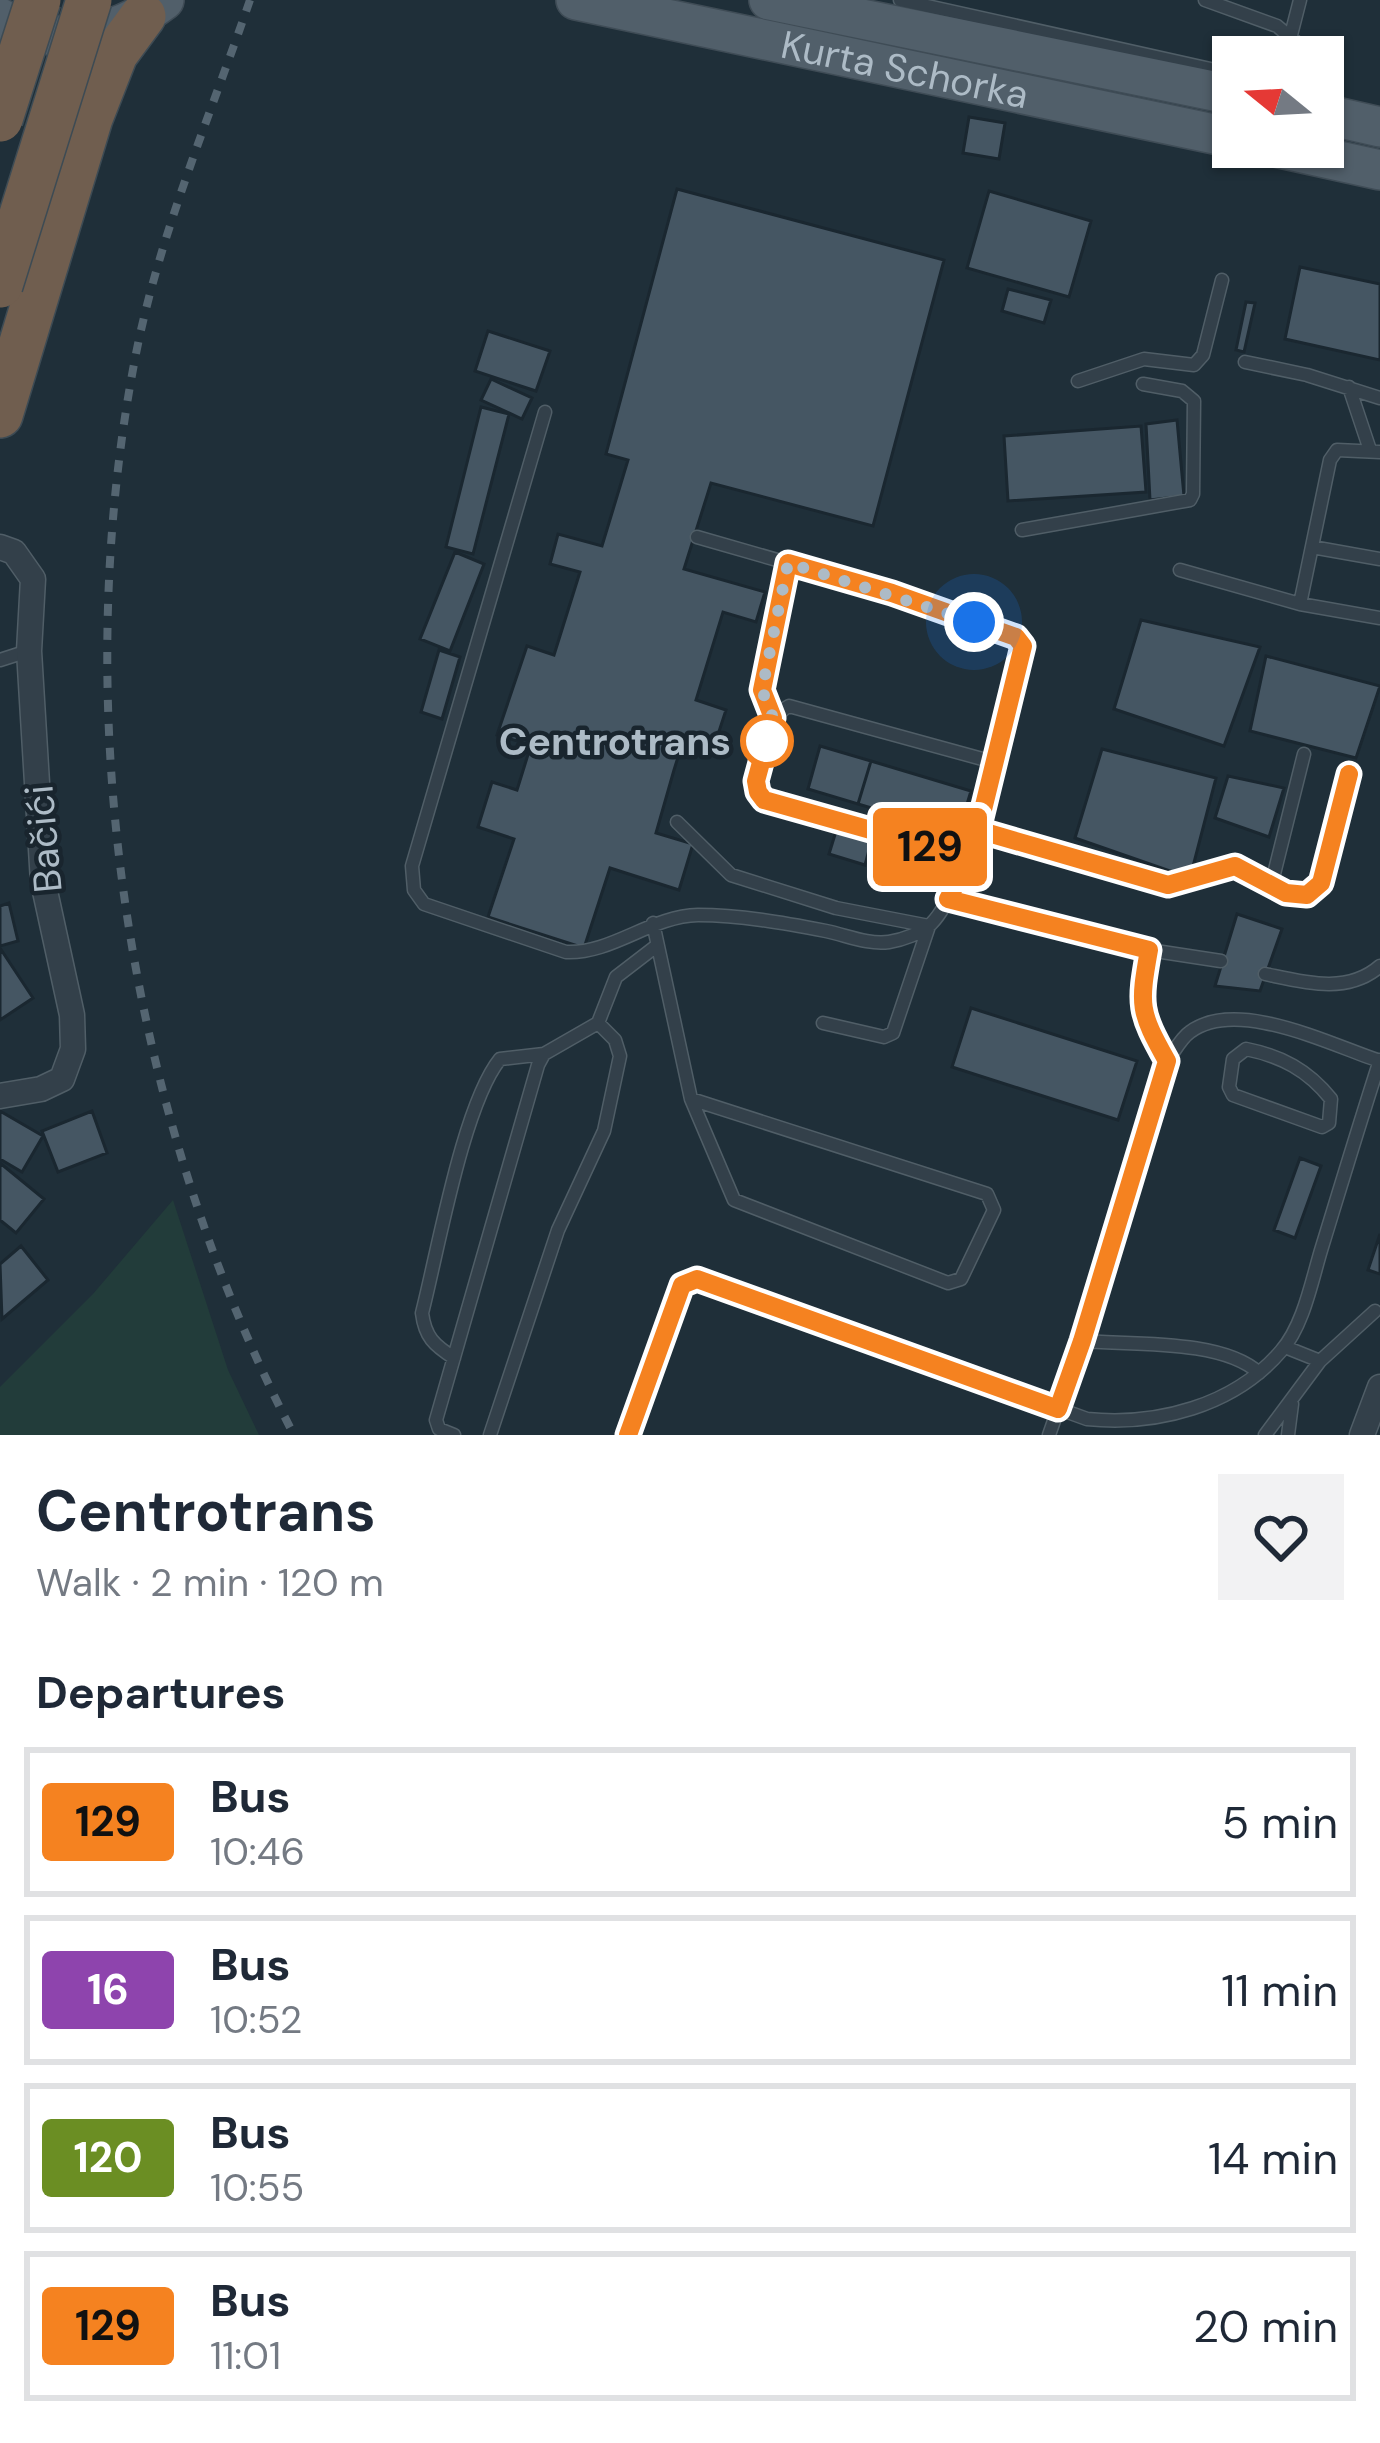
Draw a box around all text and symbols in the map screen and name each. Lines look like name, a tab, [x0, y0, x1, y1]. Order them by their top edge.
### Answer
street label: Kurta Schorka	[776, 19, 1033, 120]
north arrow	[1212, 36, 1344, 168]
map controls	[1212, 36, 1344, 168]
your location	[944, 592, 1004, 652]
place label: Centrotrans	[499, 716, 731, 767]
marker: Centrotrans	[742, 716, 792, 766]
street label: Bačići	[13, 783, 74, 895]
line badge: 129	[861, 808, 999, 886]
text: 129	[897, 819, 963, 874]
text: Centrotrans	[36, 1474, 376, 1549]
button: heart	[1218, 1474, 1344, 1600]
text: Walk · 2 min · 120 m	[36, 1557, 384, 1608]
text: Departures	[36, 1663, 285, 1722]
text: Bus	[210, 1767, 290, 1826]
text: 5 min	[1222, 1793, 1338, 1852]
text: 129	[75, 1794, 141, 1849]
text: 10:46	[210, 1826, 305, 1877]
text: Bus	[210, 1935, 290, 1994]
text: 11 min	[1221, 1961, 1338, 2020]
text: 16	[87, 1962, 129, 2017]
text: 10:52	[210, 1994, 302, 2045]
text: Bus	[210, 2103, 290, 2162]
text: 14 min	[1208, 2129, 1338, 2188]
text: 120	[74, 2130, 142, 2185]
text: 10:55	[210, 2162, 304, 2213]
text: Bus	[210, 2271, 290, 2330]
text: 20 min	[1193, 2297, 1338, 2356]
text: 129	[75, 2298, 141, 2353]
text: 11:01	[210, 2330, 281, 2381]

